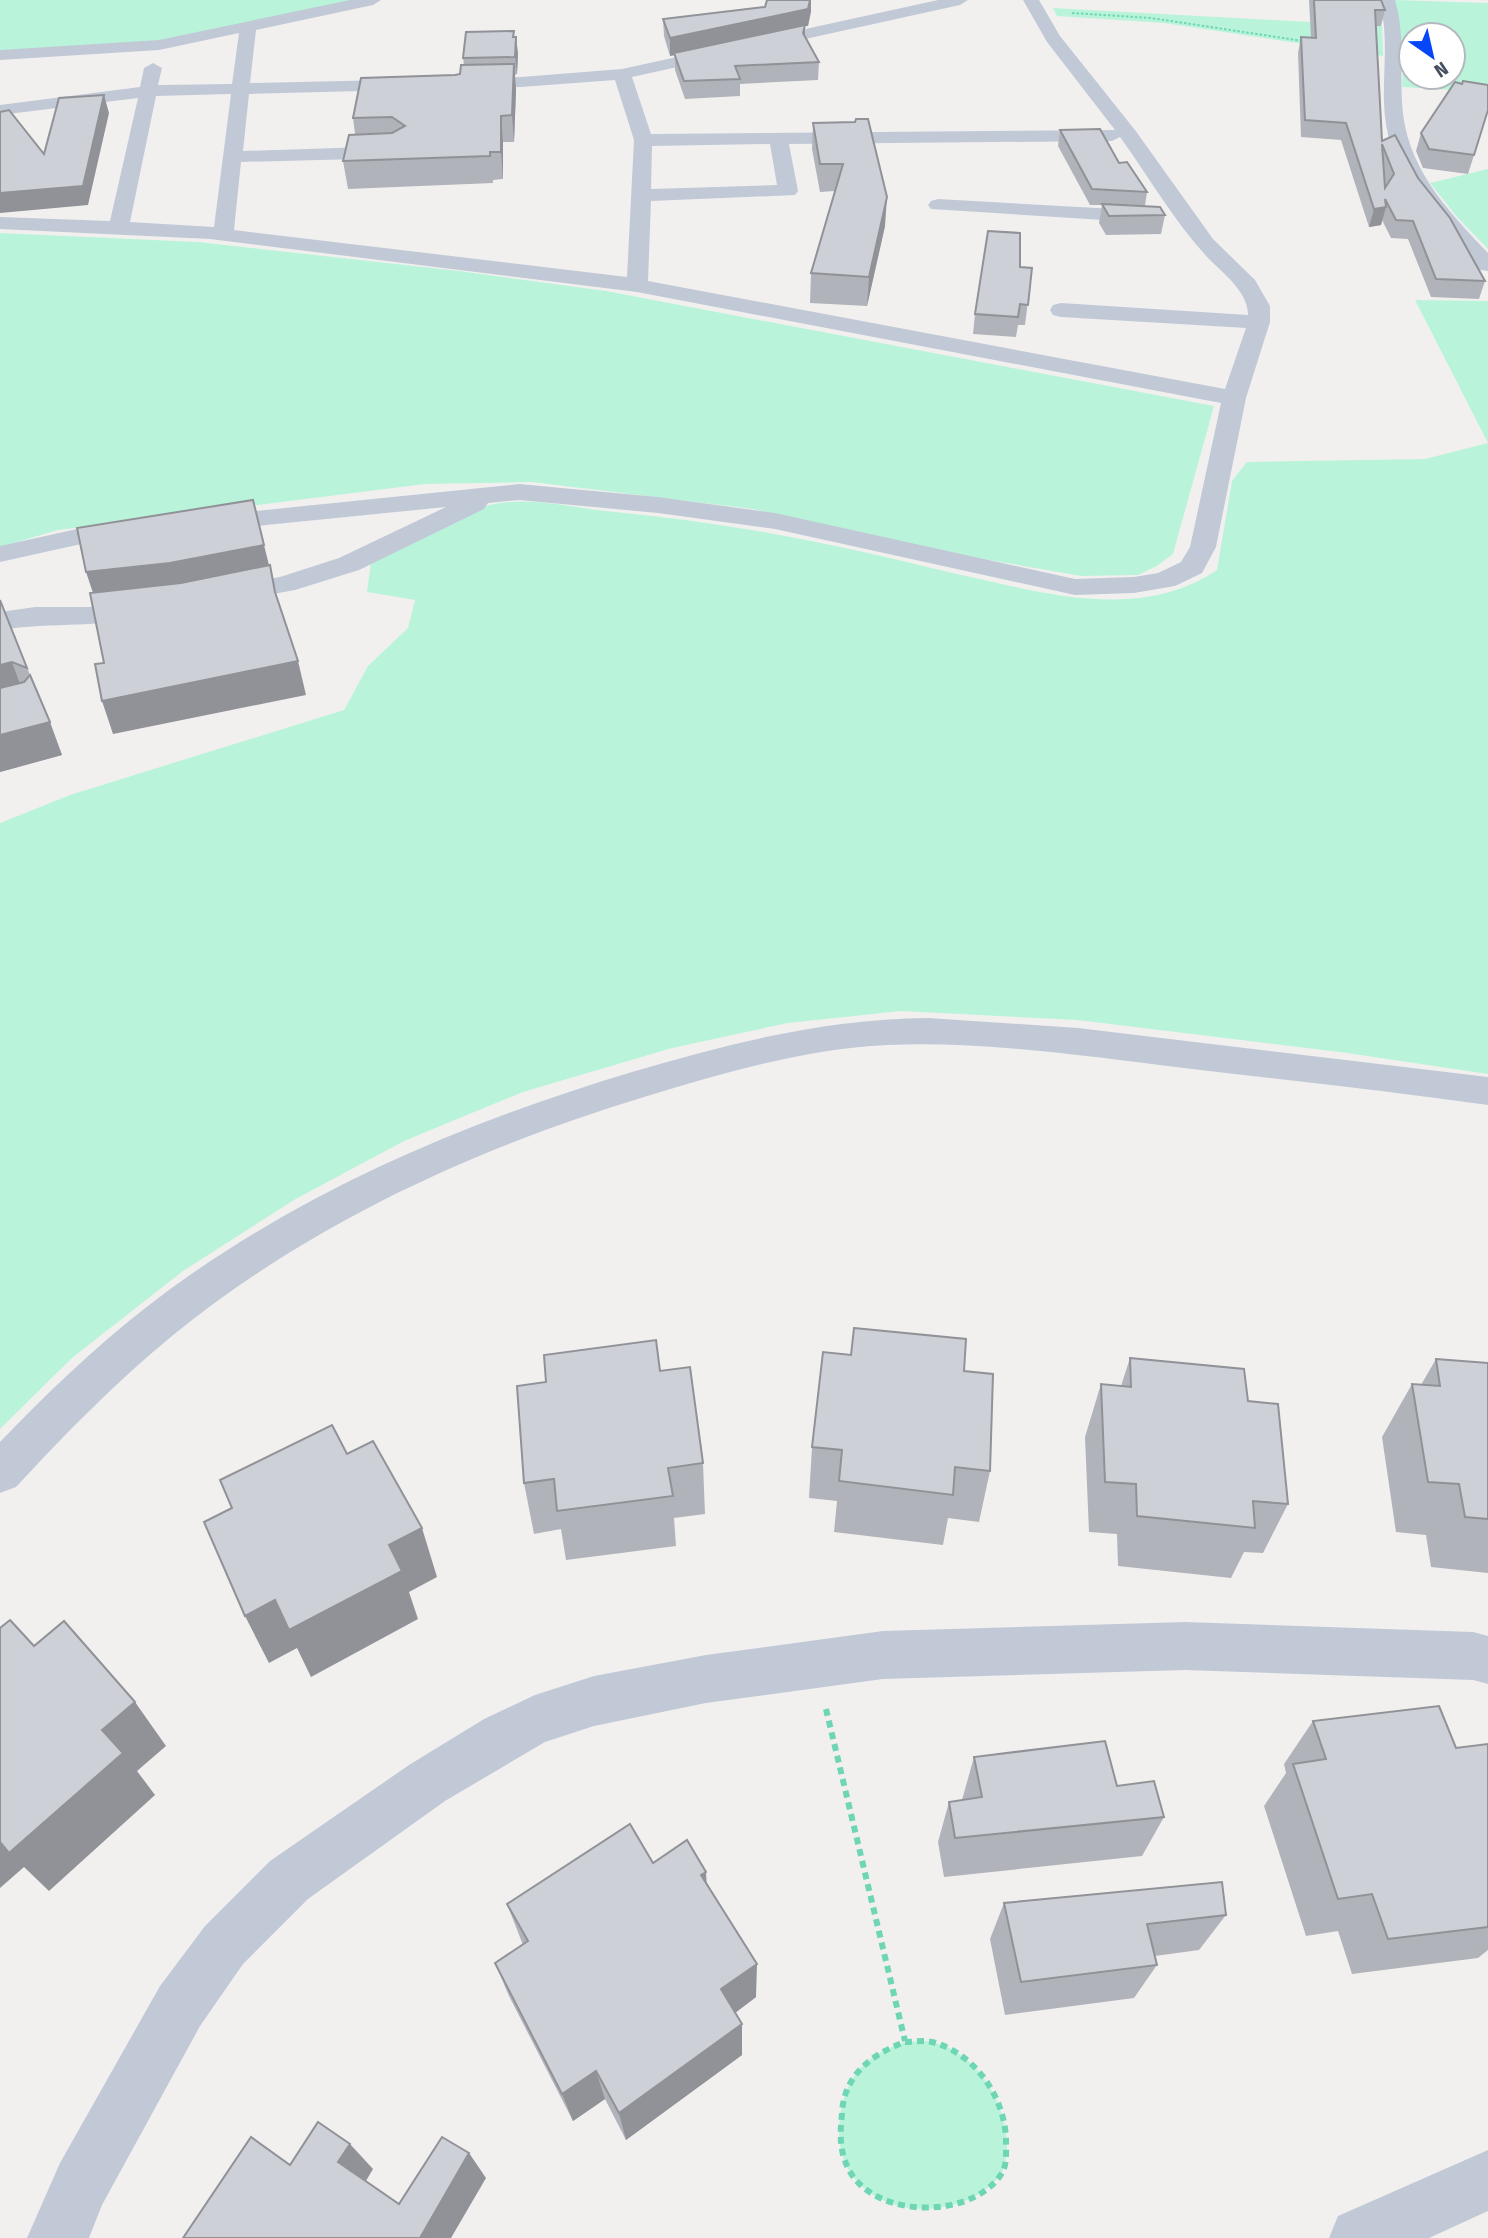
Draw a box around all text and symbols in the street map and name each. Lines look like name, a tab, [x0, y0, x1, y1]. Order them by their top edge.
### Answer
north arrow	[1397, 21, 1467, 91]
text: N	[1430, 57, 1452, 82]

